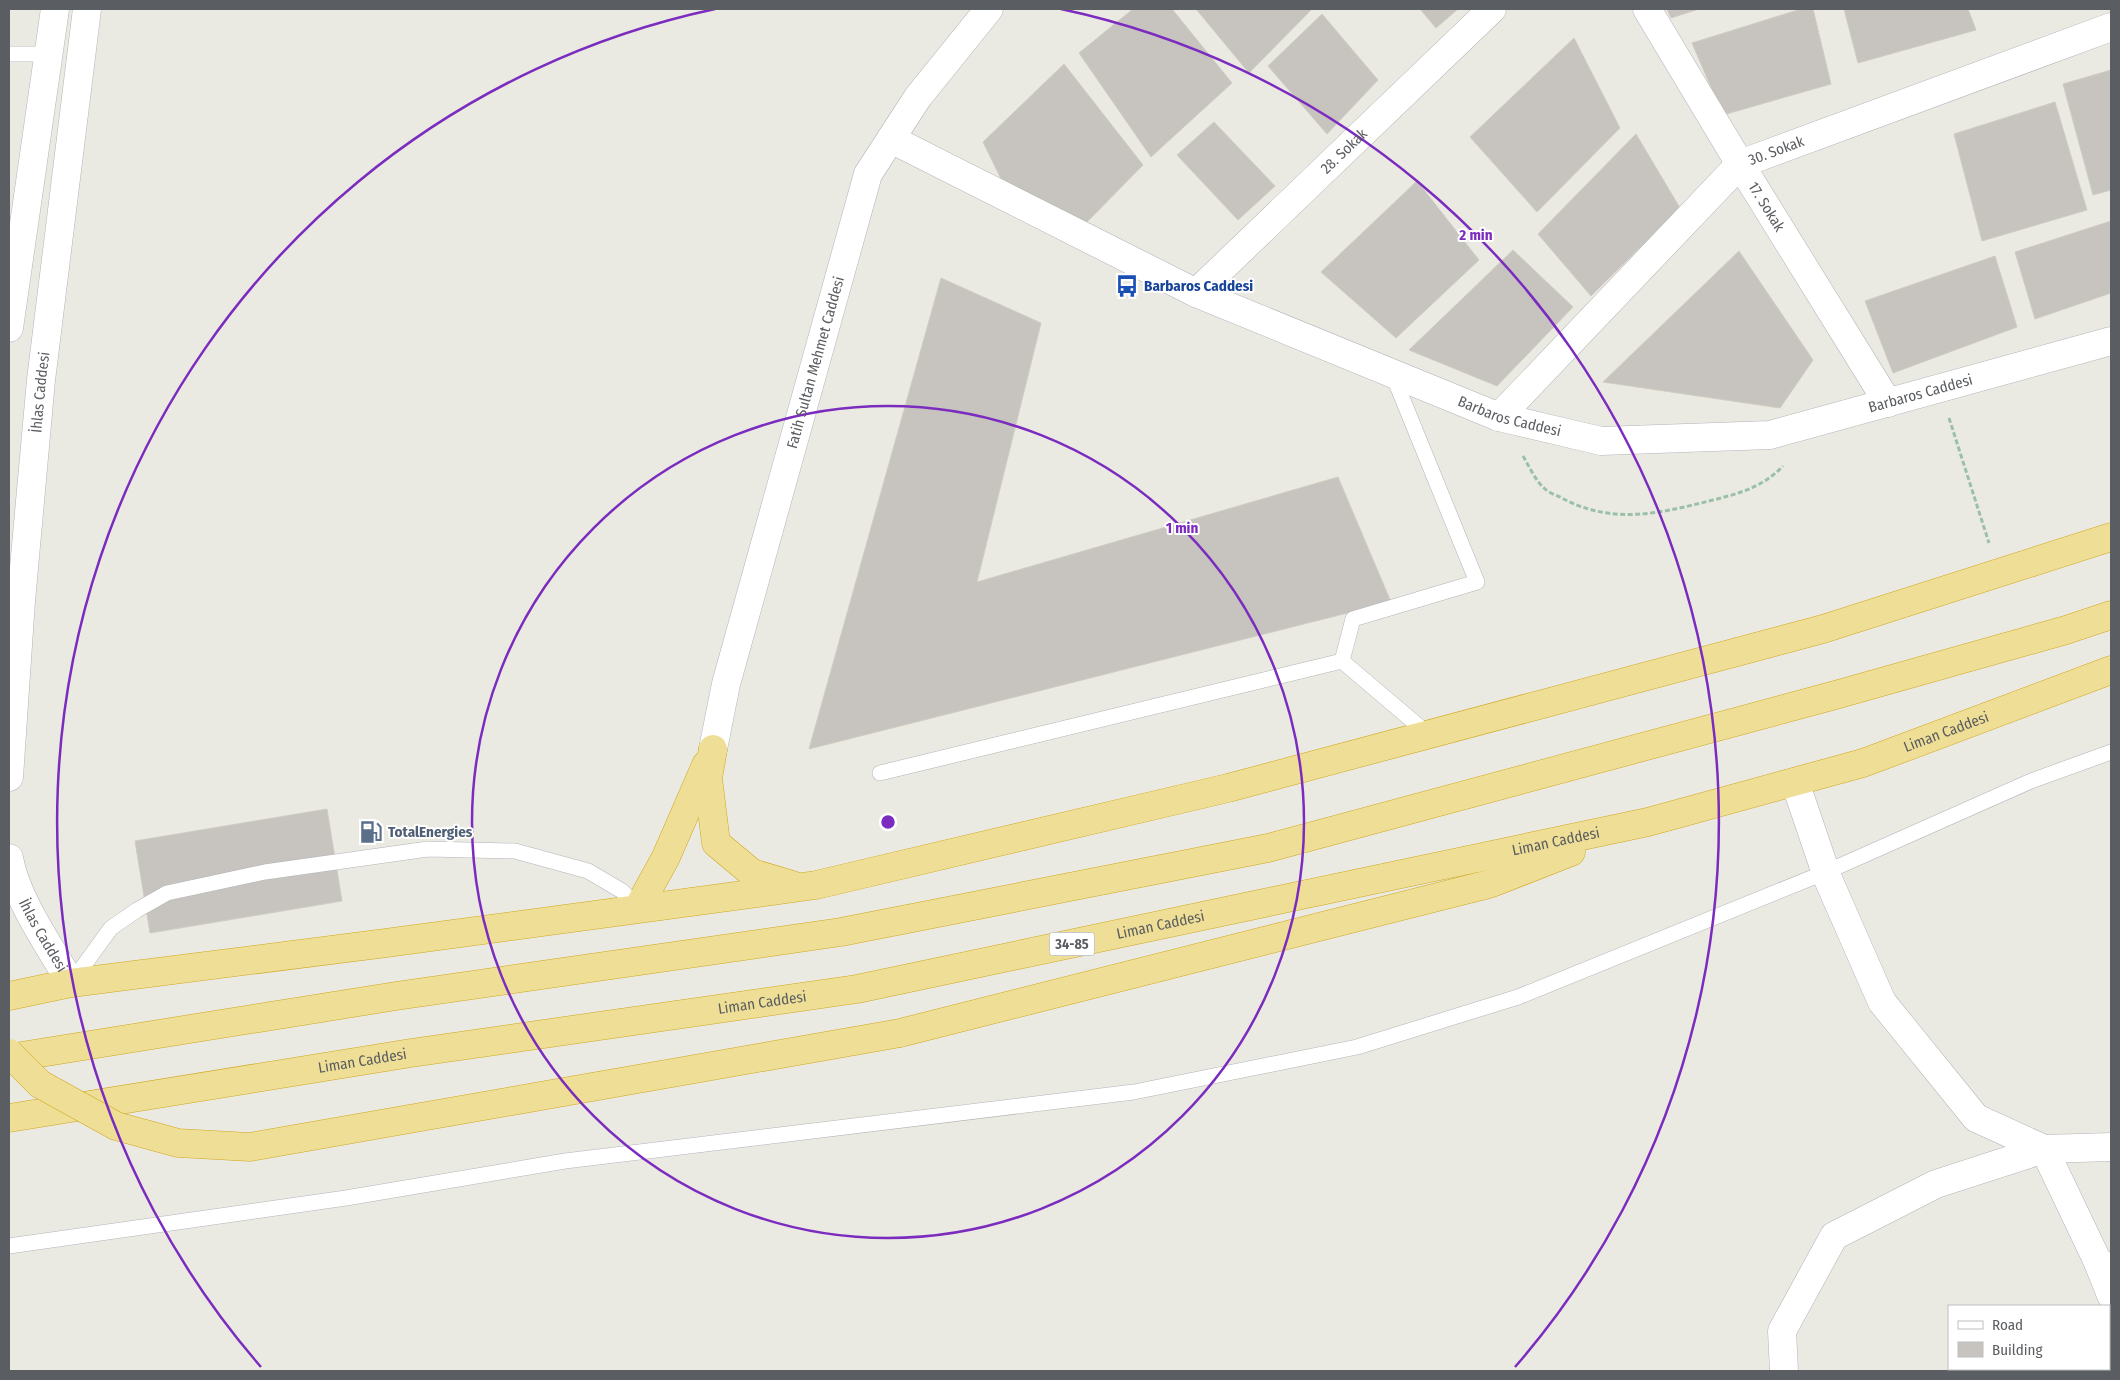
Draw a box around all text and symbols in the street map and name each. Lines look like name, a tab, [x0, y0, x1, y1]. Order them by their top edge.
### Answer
street label: 28. Sokak	[1317, 125, 1371, 177]
street label: 30. Sokak	[1746, 132, 1806, 169]
street label: 17. Sokak	[1744, 179, 1789, 235]
text: 2 min	[1458, 226, 1493, 244]
bus stop icon: Barbaros Caddesi	[1114, 273, 1140, 299]
street label: Fatih Sultan Mehmet Caddesi	[783, 274, 848, 451]
place label: Barbaros Caddesi	[1144, 277, 1253, 295]
street label: İhlas Caddesi	[27, 351, 53, 434]
street label: Barbaros Caddesi	[1866, 371, 1975, 416]
street label: Barbaros Caddesi	[1455, 392, 1563, 440]
text: 1 min	[1166, 519, 1198, 537]
street label: Liman Caddesi	[1901, 708, 1991, 756]
centre of rings	[879, 813, 897, 831]
fuel station icon: TotalEnergies	[358, 819, 384, 845]
place label: TotalEnergies	[388, 823, 473, 841]
street label: Liman Caddesi	[1510, 823, 1601, 859]
street label: İhlas Caddesi	[15, 896, 71, 975]
street label: Liman Caddesi	[1115, 907, 1206, 943]
road number: 34-85	[1050, 932, 1094, 956]
street label: Liman Caddesi	[717, 987, 808, 1018]
street label: Liman Caddesi	[317, 1045, 408, 1077]
legend	[1948, 1305, 2110, 1370]
text: Road	[1992, 1316, 2023, 1334]
text: Building	[1992, 1341, 2043, 1359]

